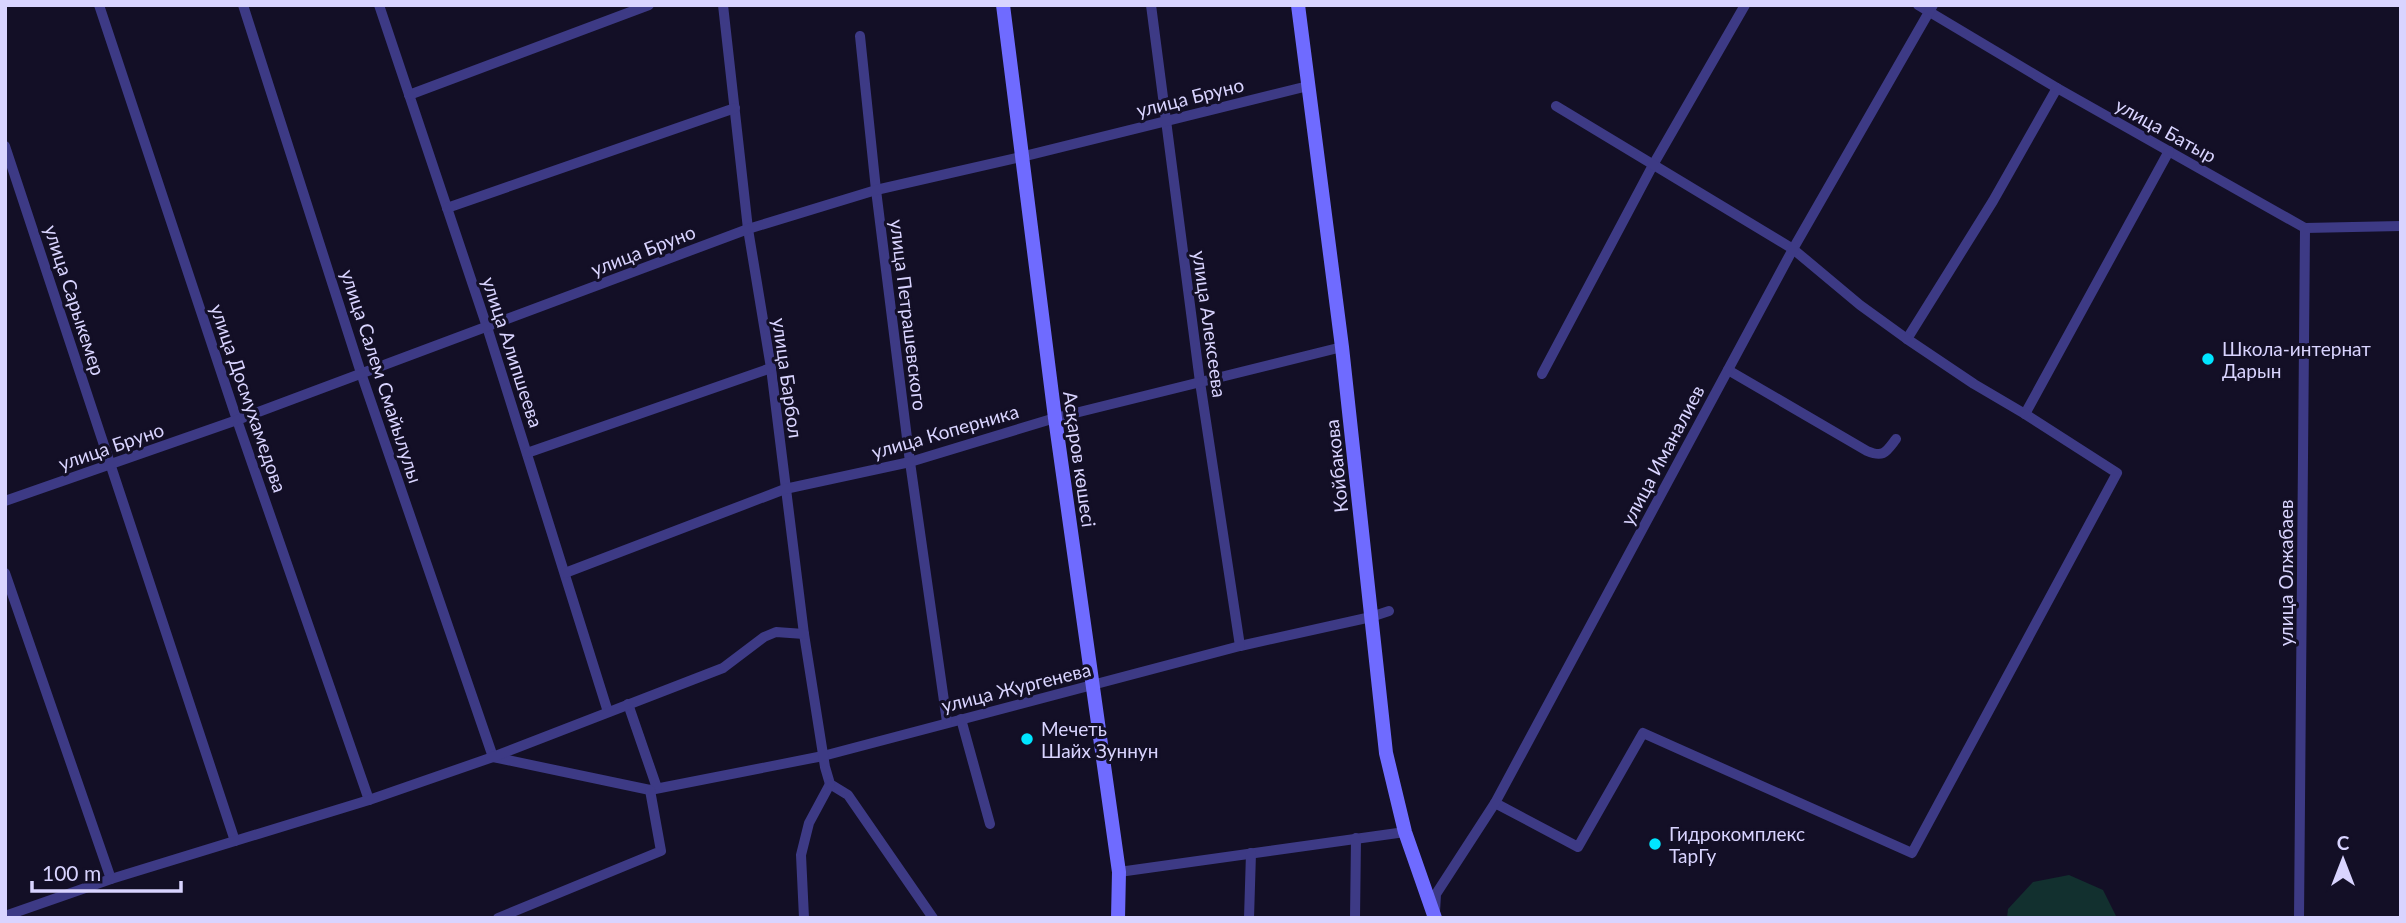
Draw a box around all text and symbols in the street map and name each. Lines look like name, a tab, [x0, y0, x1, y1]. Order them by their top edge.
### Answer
street label: улица Бруно	[1134, 73, 1246, 121]
street label: улица Батыр	[2112, 93, 2220, 167]
street label: улица Петрашевского	[886, 218, 932, 412]
street label: улица Бруно	[588, 220, 698, 280]
street label: улица Сарыкемер	[40, 222, 110, 378]
street label: улица Алексеева	[1188, 249, 1232, 399]
street label: улица Салем Смайылулы	[337, 266, 427, 486]
street label: улица Алипшеева	[478, 274, 548, 430]
street label: улица Досмухамедова	[206, 301, 292, 495]
street label: улица Барбол	[768, 316, 808, 440]
place label: Школа-интернат Дарын	[2222, 337, 2371, 382]
marker: Школа-интернат Дарын	[2200, 351, 2216, 367]
street label: улица Иманалиев	[1615, 381, 1709, 529]
street label: Асқаров көшесі	[1059, 389, 1101, 529]
street label: улица Коперника	[869, 399, 1021, 463]
street label: улица Бруно	[55, 417, 167, 475]
street label: Койбакова	[1320, 418, 1352, 514]
street label: улица Олжабаев	[2274, 500, 2297, 646]
street label: улица Жургенева	[939, 657, 1093, 717]
place label: Мечеть Шайх Зуннун	[1041, 717, 1158, 762]
marker: Мечеть Шайх Зуннун	[1019, 731, 1035, 747]
place label: Гидрокомплекс ТарГу	[1669, 822, 1805, 867]
north arrow	[2308, 825, 2378, 895]
text: С	[2337, 831, 2350, 854]
marker: Гидрокомплекс ТарГу	[1647, 836, 1663, 852]
scale bar	[32, 850, 180, 894]
text: 100 m	[42, 860, 101, 885]

